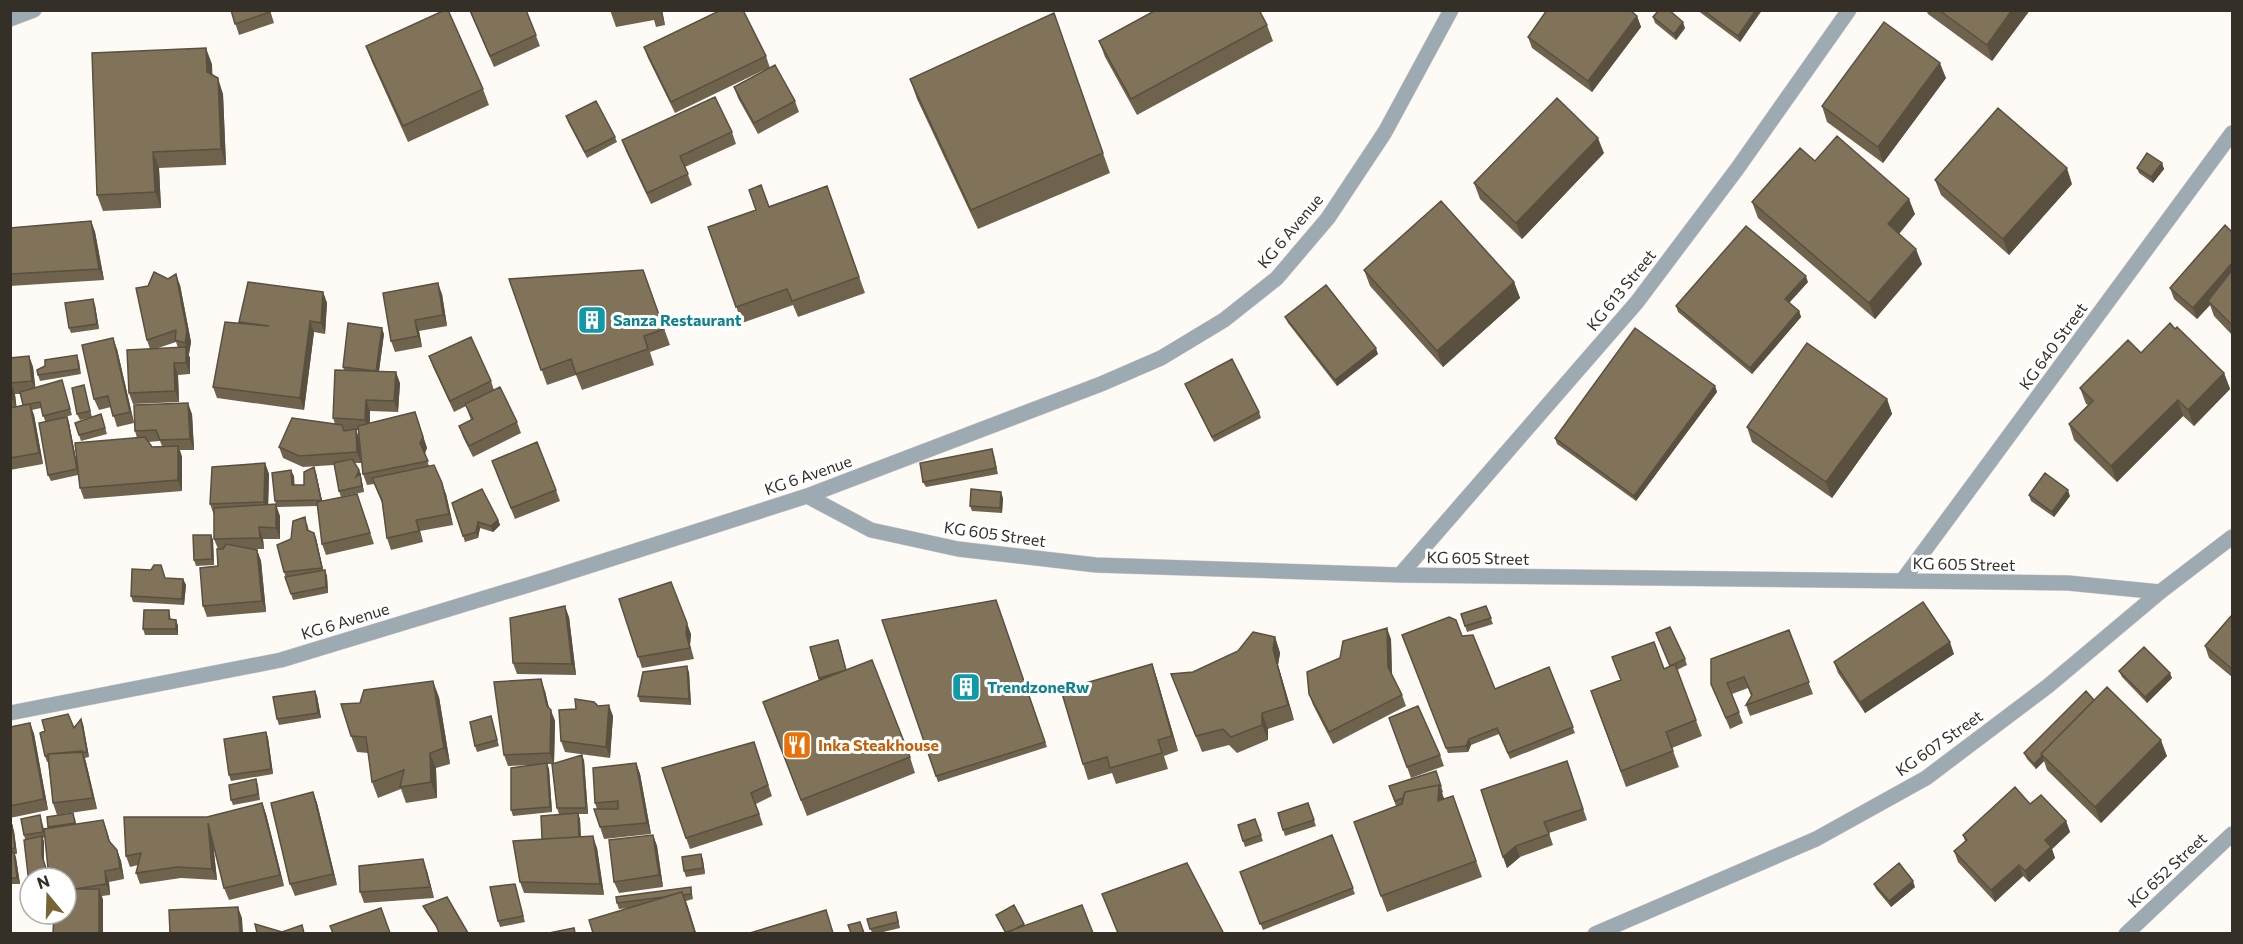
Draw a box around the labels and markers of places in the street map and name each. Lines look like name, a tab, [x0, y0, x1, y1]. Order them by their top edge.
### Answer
building icon: Sanza Restaurant	[576, 304, 608, 336]
place label: Sanza Restaurant	[613, 310, 742, 329]
building icon: TrendzoneRw	[950, 671, 982, 703]
place label: TrendzoneRw	[987, 677, 1090, 696]
restaurant icon: Inka Steakhouse	[781, 729, 813, 761]
place label: Inka Steakhouse	[818, 735, 939, 754]

